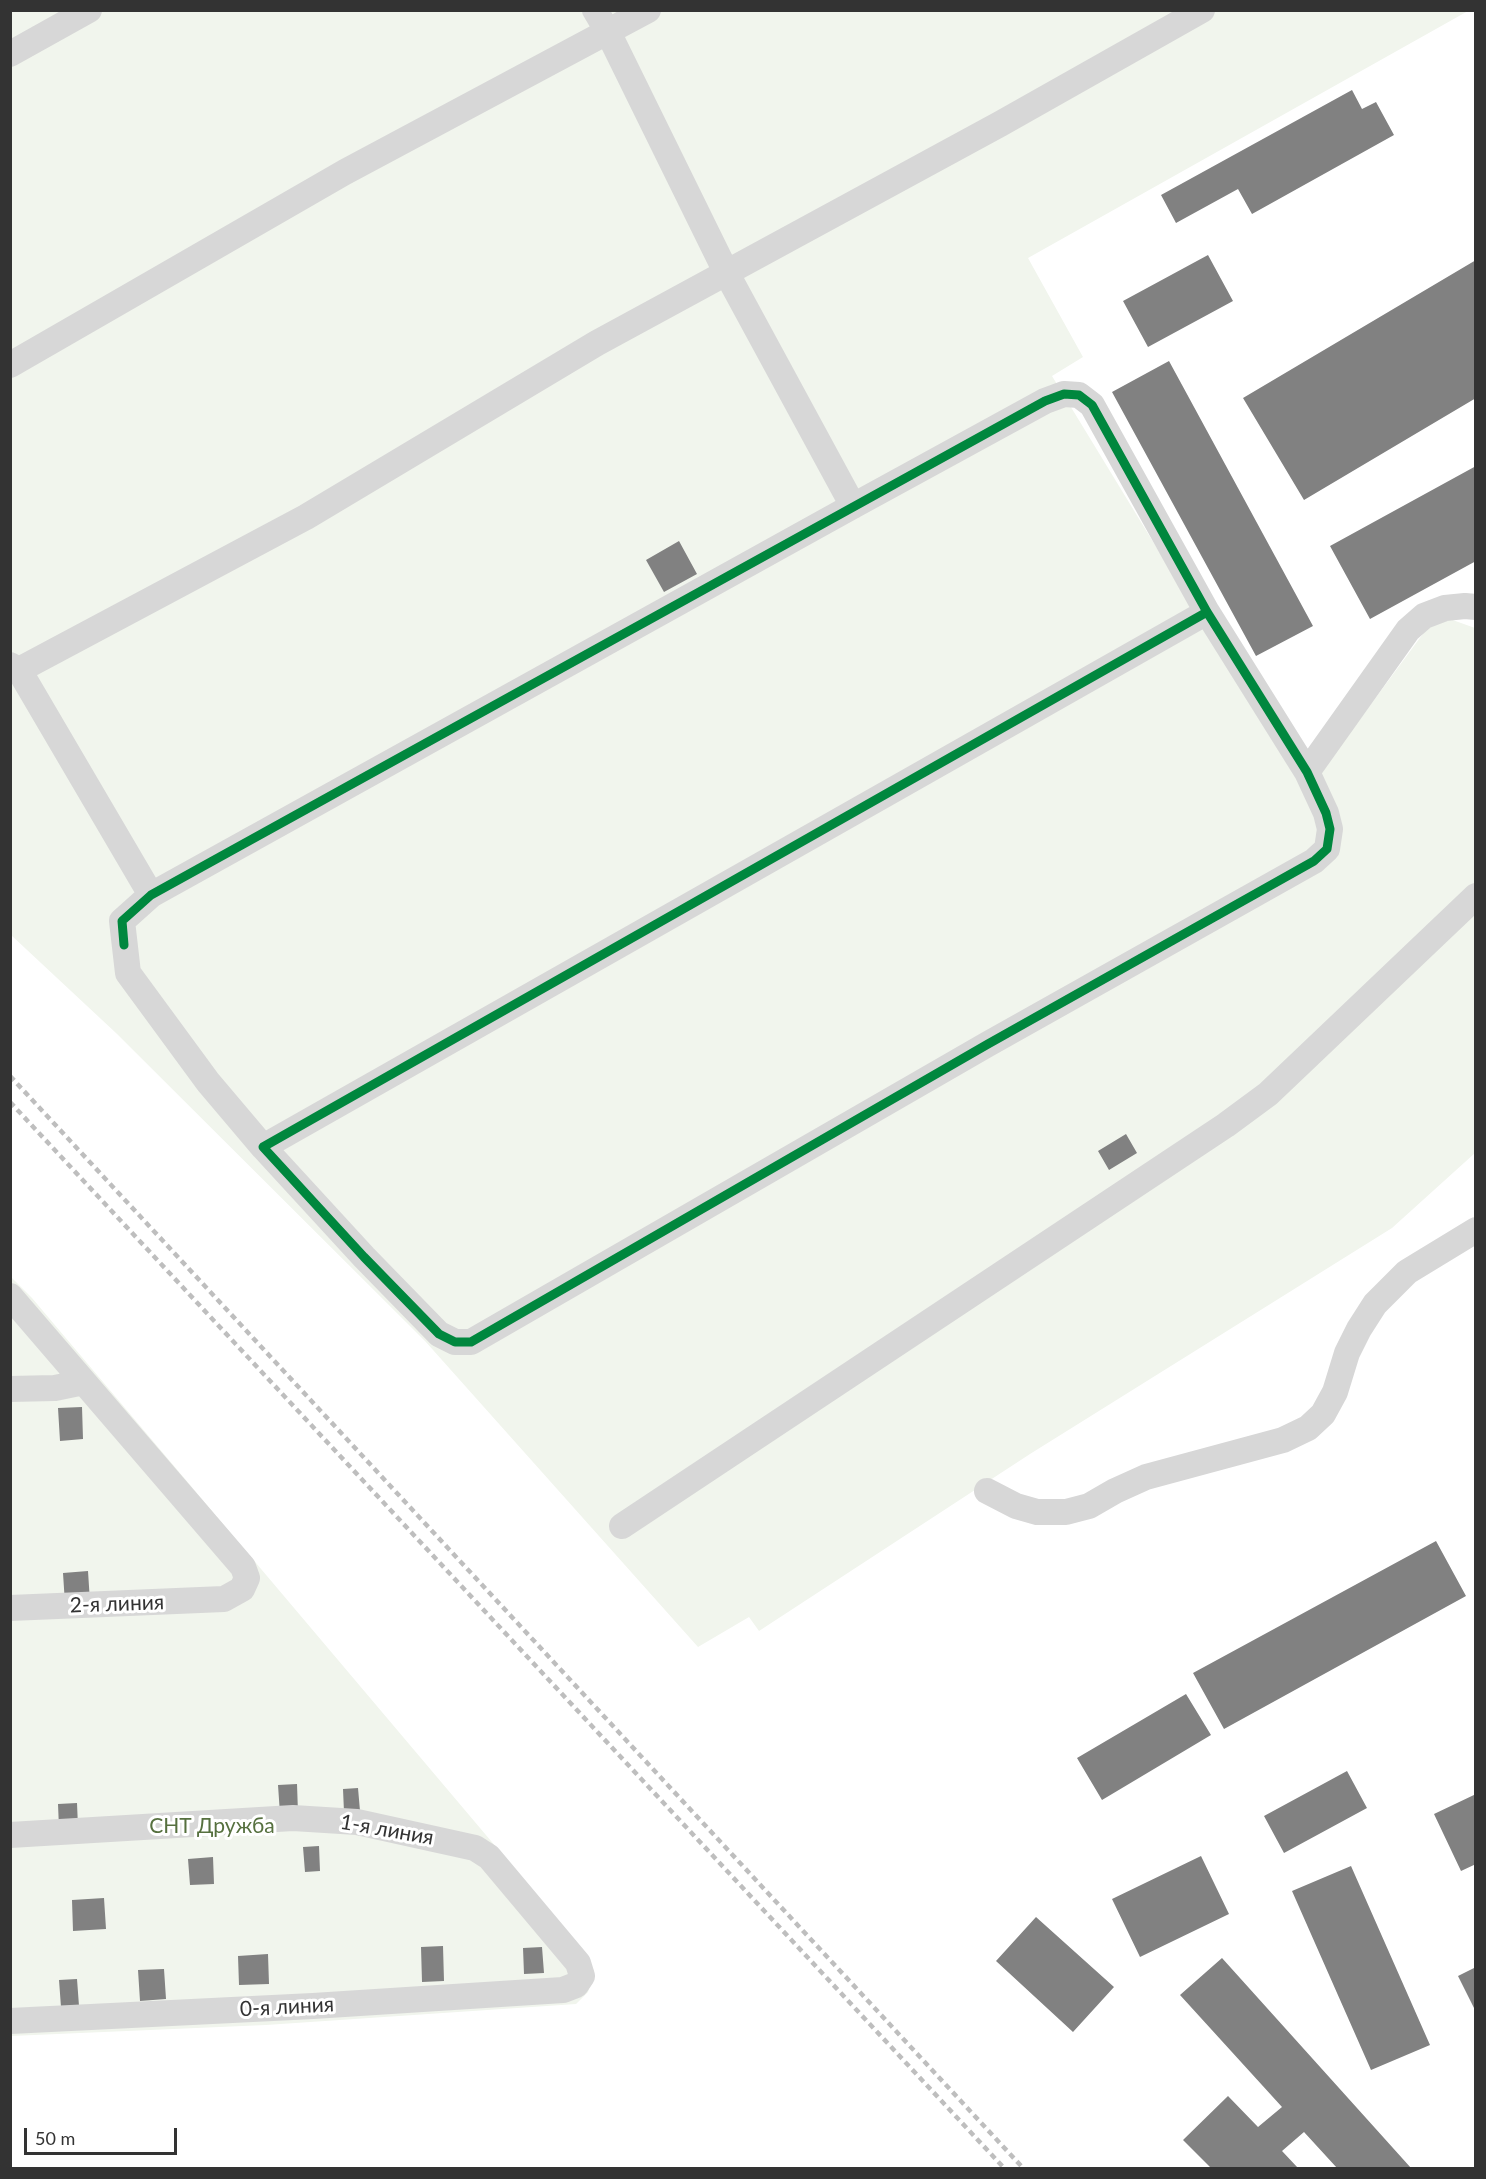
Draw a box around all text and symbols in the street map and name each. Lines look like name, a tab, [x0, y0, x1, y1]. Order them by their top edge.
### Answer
street label: 2-я линия	[69, 1590, 165, 1618]
street label: 1-я линия	[338, 1809, 436, 1851]
park label: СНТ Дружба	[149, 1813, 275, 1839]
street label: 0-я линия	[239, 1992, 335, 2022]
scale bar	[27, 2116, 180, 2154]
text: 50 m	[35, 2127, 75, 2149]

